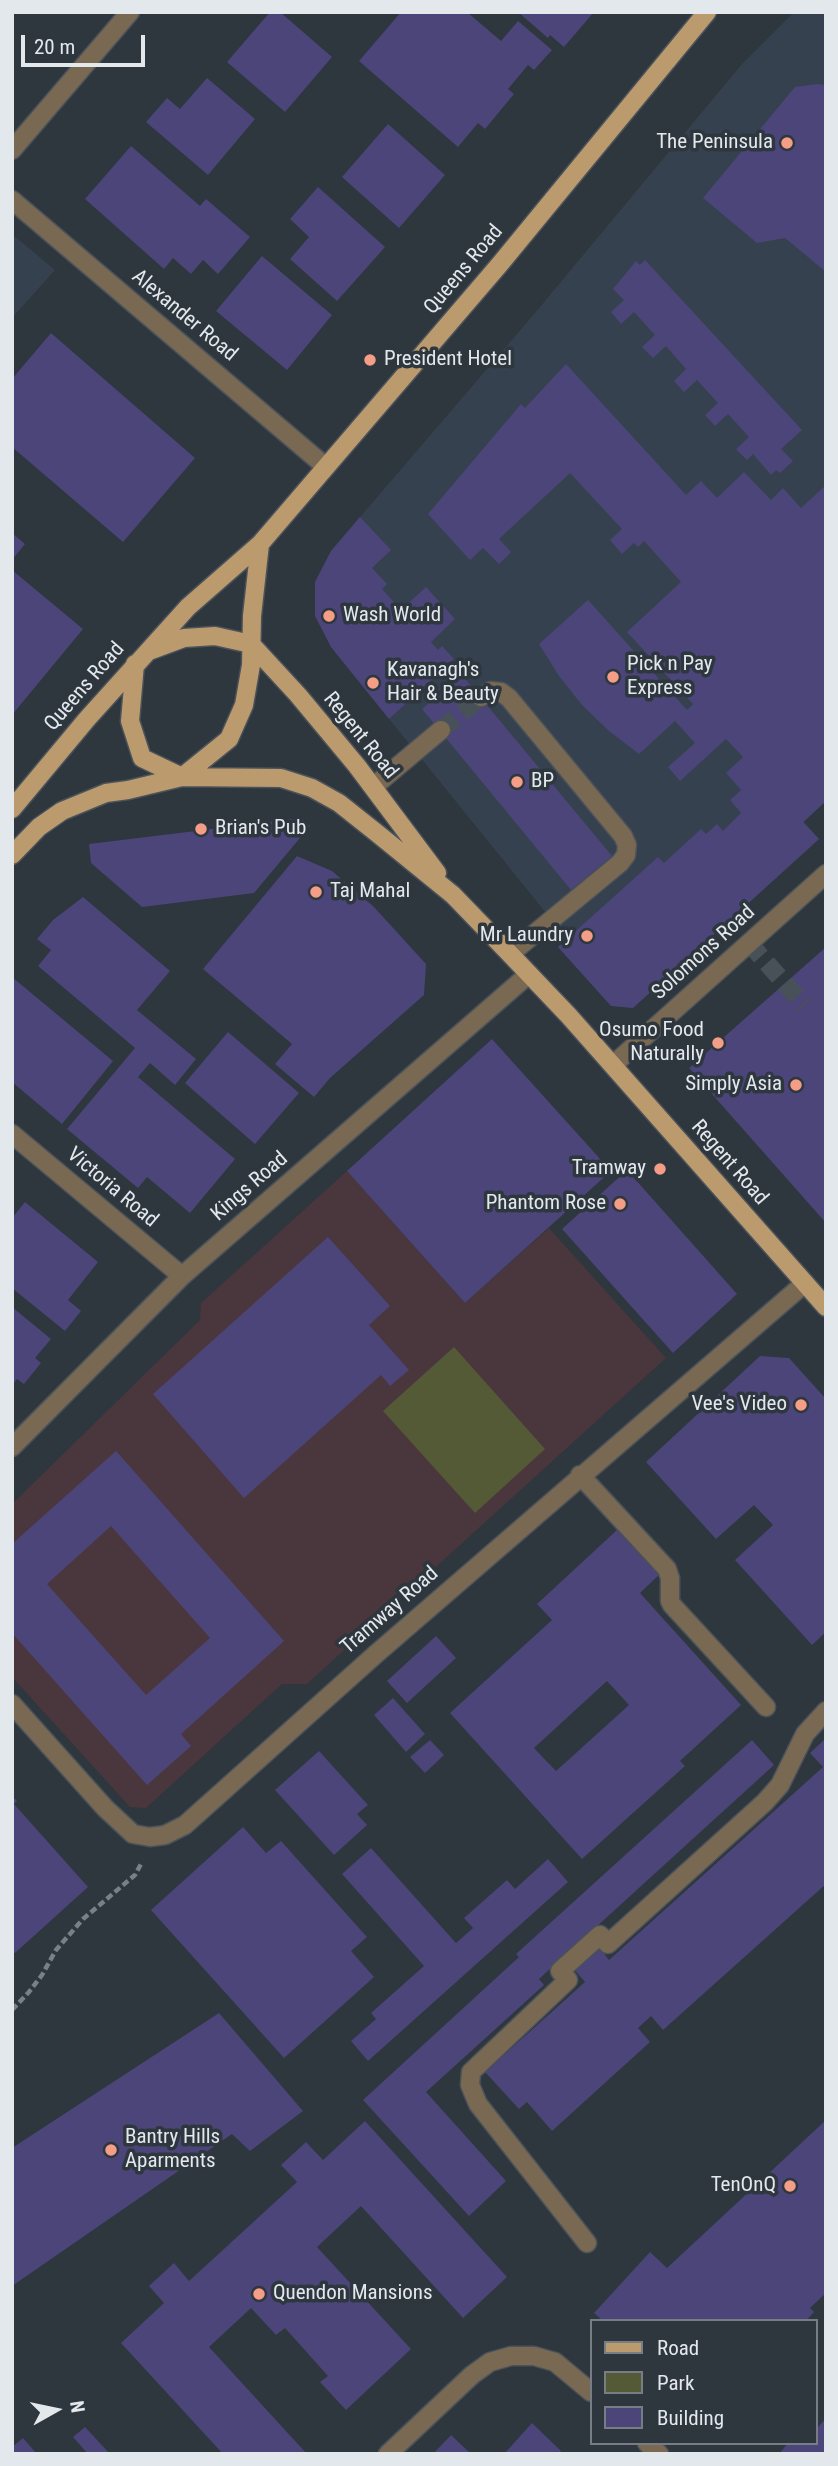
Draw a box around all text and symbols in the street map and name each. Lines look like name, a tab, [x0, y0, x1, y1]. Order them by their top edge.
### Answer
scale bar	[24, 21, 149, 65]
text: 20 m	[34, 35, 75, 59]
place label: The Peninsula	[656, 130, 773, 156]
marker: The Peninsula	[779, 135, 795, 151]
street label: Queens Road	[419, 220, 509, 320]
street label: Alexander Road	[126, 265, 242, 367]
place label: President Hotel	[384, 347, 512, 373]
marker: President Hotel	[362, 352, 378, 368]
place label: Wash World	[343, 603, 441, 629]
marker: Wash World	[321, 608, 337, 624]
street label: Queens Road	[40, 638, 130, 736]
place label: Pick n Pay Express	[627, 652, 713, 702]
place label: Kavanagh's Hair & Beauty	[387, 658, 499, 708]
marker: Pick n Pay Express	[605, 669, 621, 685]
marker: Kavanagh's Hair & Beauty	[365, 675, 381, 691]
street label: Regent Road	[317, 687, 403, 785]
place label: BP	[531, 769, 554, 795]
marker: BP	[509, 774, 525, 790]
place label: Brian's Pub	[215, 816, 306, 842]
marker: Brian's Pub	[193, 821, 209, 837]
place label: Taj Mahal	[330, 879, 410, 905]
marker: Taj Mahal	[308, 884, 324, 900]
street label: Solomons Road	[647, 900, 761, 1006]
place label: Mr Laundry	[480, 923, 573, 949]
marker: Mr Laundry	[579, 928, 595, 944]
place label: Osumo Food Naturally	[599, 1018, 704, 1068]
marker: Osumo Food Naturally	[710, 1035, 726, 1051]
place label: Simply Asia	[685, 1072, 782, 1098]
marker: Simply Asia	[788, 1077, 804, 1093]
street label: Regent Road	[685, 1115, 773, 1211]
street label: Victoria Road	[61, 1143, 163, 1233]
street label: Kings Road	[207, 1147, 293, 1227]
place label: Tramway	[572, 1156, 646, 1182]
marker: Tramway	[652, 1161, 668, 1177]
place label: Phantom Rose	[486, 1191, 606, 1217]
marker: Phantom Rose	[612, 1196, 628, 1212]
place label: Vee's Video	[691, 1392, 787, 1418]
marker: Vee's Video	[793, 1397, 809, 1413]
street label: Tramway Road	[336, 1562, 444, 1660]
place label: Bantry Hills Aparments	[125, 2125, 220, 2175]
marker: Bantry Hills Aparments	[103, 2142, 119, 2158]
place label: TenOnQ	[711, 2173, 776, 2199]
marker: TenOnQ	[782, 2178, 798, 2194]
place label: Quendon Mansions	[273, 2281, 433, 2307]
marker: Quendon Mansions	[251, 2286, 267, 2302]
legend	[590, 2319, 817, 2445]
text: Road	[657, 2336, 699, 2360]
text: Park	[657, 2371, 694, 2395]
north arrow	[21, 2375, 91, 2445]
text: N	[65, 2399, 90, 2414]
text: Building	[657, 2406, 724, 2430]

